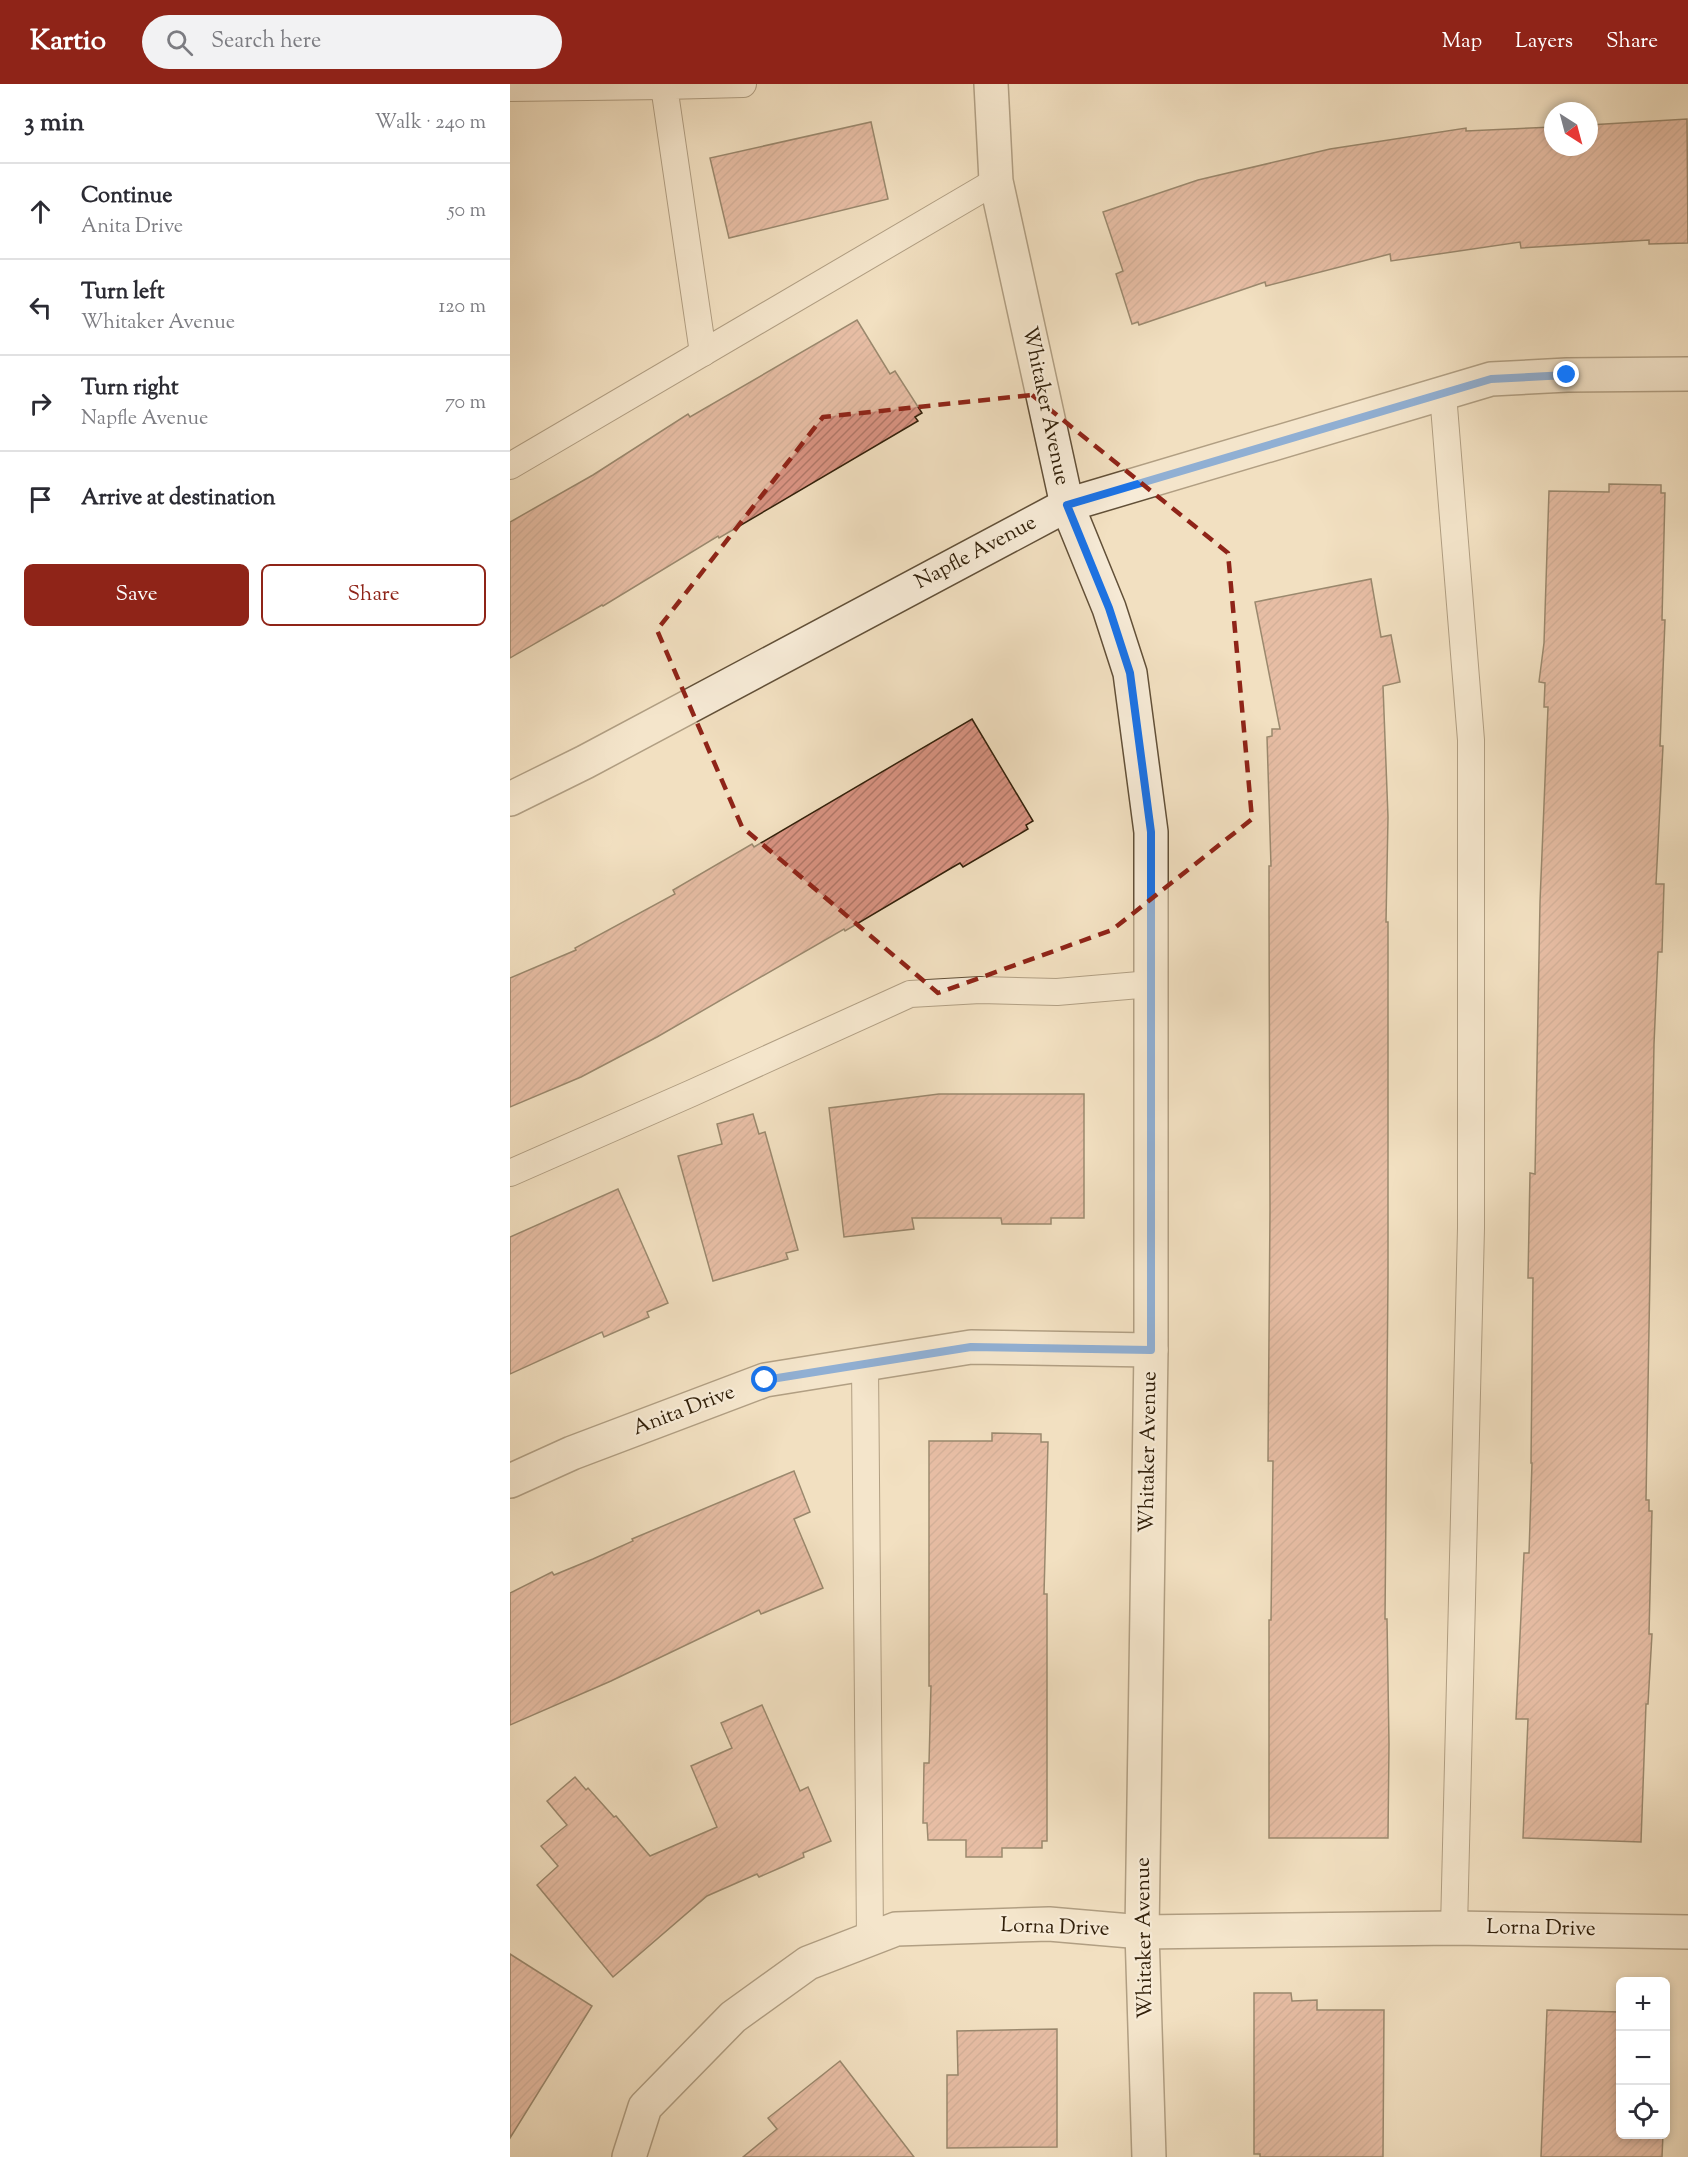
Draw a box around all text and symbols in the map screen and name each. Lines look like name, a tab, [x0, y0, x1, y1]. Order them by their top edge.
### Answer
search box	[142, 15, 562, 69]
text: Kartio	[30, 22, 106, 62]
icon: search	[163, 26, 196, 59]
text: Search here	[211, 26, 321, 58]
text: Map	[1442, 27, 1482, 57]
text: Layers	[1515, 27, 1573, 57]
text: Share	[1606, 27, 1658, 57]
north arrow	[1544, 102, 1598, 156]
text: 3 min	[24, 105, 84, 142]
text: Walk · 240 m	[375, 109, 486, 138]
text: Continue	[81, 181, 172, 213]
icon: ahead	[24, 195, 57, 228]
text: 50 m	[448, 197, 486, 226]
text: Anita Drive	[81, 213, 183, 242]
text: Turn left	[81, 277, 164, 309]
icon: left	[24, 291, 57, 324]
text: 120 m	[438, 293, 486, 322]
text: Whitaker Avenue	[81, 309, 235, 338]
street label: Whitaker Avenue	[1014, 324, 1076, 488]
route end	[1553, 361, 1579, 387]
text: Turn right	[81, 373, 178, 405]
icon: right	[24, 387, 57, 420]
text: 70 m	[445, 389, 486, 418]
text: Napfle Avenue	[81, 405, 208, 434]
icon: arrive	[24, 483, 57, 516]
text: Arrive at destination	[81, 483, 276, 515]
street label: Napfle Avenue	[910, 508, 1042, 598]
button: Save	[24, 564, 249, 626]
button: Share	[261, 564, 486, 626]
route start	[751, 1366, 777, 1392]
street label: Whitaker Avenue	[1133, 1371, 1165, 1533]
street label: Anita Drive	[629, 1378, 739, 1444]
street label: Whitaker Avenue	[1129, 1857, 1161, 2019]
street label: Lorna Drive	[1000, 1911, 1110, 1945]
street label: Lorna Drive	[1486, 1913, 1596, 1945]
map controls	[1616, 1977, 1670, 2139]
button: +	[1616, 1977, 1670, 2031]
button: −	[1616, 2031, 1670, 2085]
button: locate	[1616, 2085, 1670, 2139]

